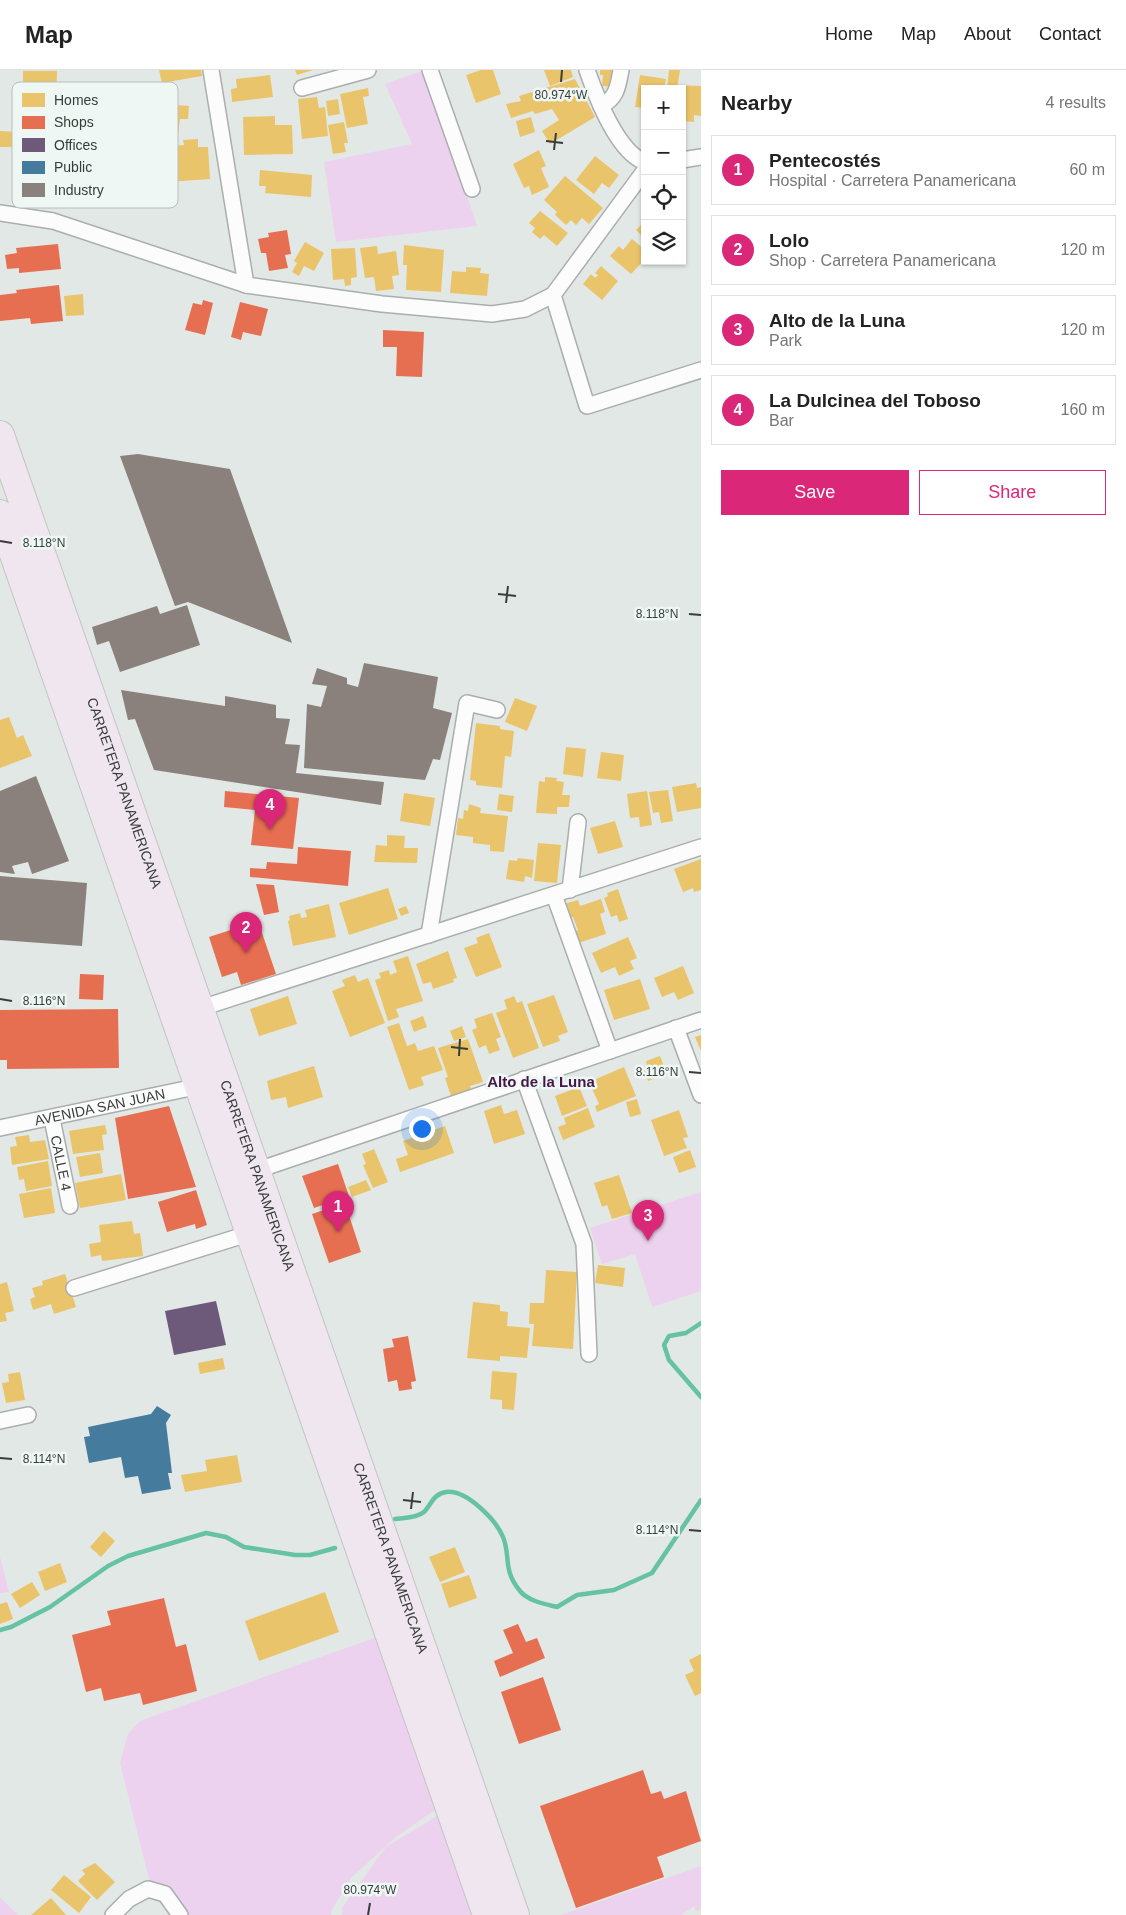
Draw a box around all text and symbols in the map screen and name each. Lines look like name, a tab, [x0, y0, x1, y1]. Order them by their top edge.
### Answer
text: Map	[25, 21, 73, 48]
text: Home	[825, 24, 873, 44]
text: Map	[901, 24, 936, 44]
text: About	[964, 24, 1011, 44]
text: Contact	[1039, 24, 1101, 44]
legend	[12, 82, 178, 208]
map controls	[641, 85, 686, 265]
button: +	[641, 85, 686, 130]
text: 80.974°W	[535, 88, 588, 102]
text: Nearby	[721, 91, 792, 114]
text: Homes	[54, 92, 98, 108]
text: 4 results	[1046, 94, 1106, 111]
text: Shops	[54, 114, 94, 130]
button: −	[641, 130, 686, 175]
text: Offices	[54, 137, 97, 153]
text: Pentecostés	[769, 150, 881, 171]
text: Public	[54, 159, 92, 175]
text: 1	[734, 161, 742, 178]
text: 60 m	[1069, 161, 1105, 178]
text: Hospital · Carretera Panamericana	[769, 172, 1016, 189]
button: locate	[641, 175, 686, 220]
text: Industry	[54, 182, 104, 198]
button: layers	[641, 220, 686, 265]
text: Lolo	[769, 230, 809, 251]
text: 2	[734, 241, 742, 258]
text: 120 m	[1061, 241, 1105, 258]
text: Shop · Carretera Panamericana	[769, 252, 996, 269]
text: Alto de la Luna	[769, 310, 905, 331]
text: 3	[734, 321, 742, 338]
text: 120 m	[1061, 321, 1105, 338]
text: Park	[769, 332, 802, 349]
text: La Dulcinea del Toboso	[769, 390, 981, 411]
text: 4	[734, 401, 742, 418]
text: 160 m	[1061, 401, 1105, 418]
text: Bar	[769, 412, 794, 429]
button: Save	[721, 470, 909, 515]
button: Share	[919, 470, 1106, 515]
text: 8.118°N	[23, 536, 65, 550]
text: 8.118°N	[636, 607, 678, 621]
street label: CARRETERA PANAMERICANA	[84, 696, 165, 891]
pin: 4	[254, 789, 286, 830]
pin: 2	[230, 912, 262, 953]
text: 8.116°N	[23, 994, 65, 1008]
text: 8.116°N	[636, 1065, 678, 1079]
district label: Alto de la Luna	[487, 1073, 595, 1090]
street label: CARRETERA PANAMERICANA	[217, 1078, 298, 1273]
street label: AVENIDA SAN JUAN	[33, 1086, 167, 1129]
your location	[409, 1116, 435, 1142]
street label: CALLE 4	[48, 1134, 75, 1192]
pin: 1	[322, 1191, 354, 1232]
pin: 3	[632, 1200, 664, 1241]
text: 8.114°N	[23, 1452, 65, 1466]
street label: CARRETERA PANAMERICANA	[350, 1461, 432, 1656]
text: 8.114°N	[636, 1523, 678, 1537]
text: 80.974°W	[344, 1883, 397, 1897]

